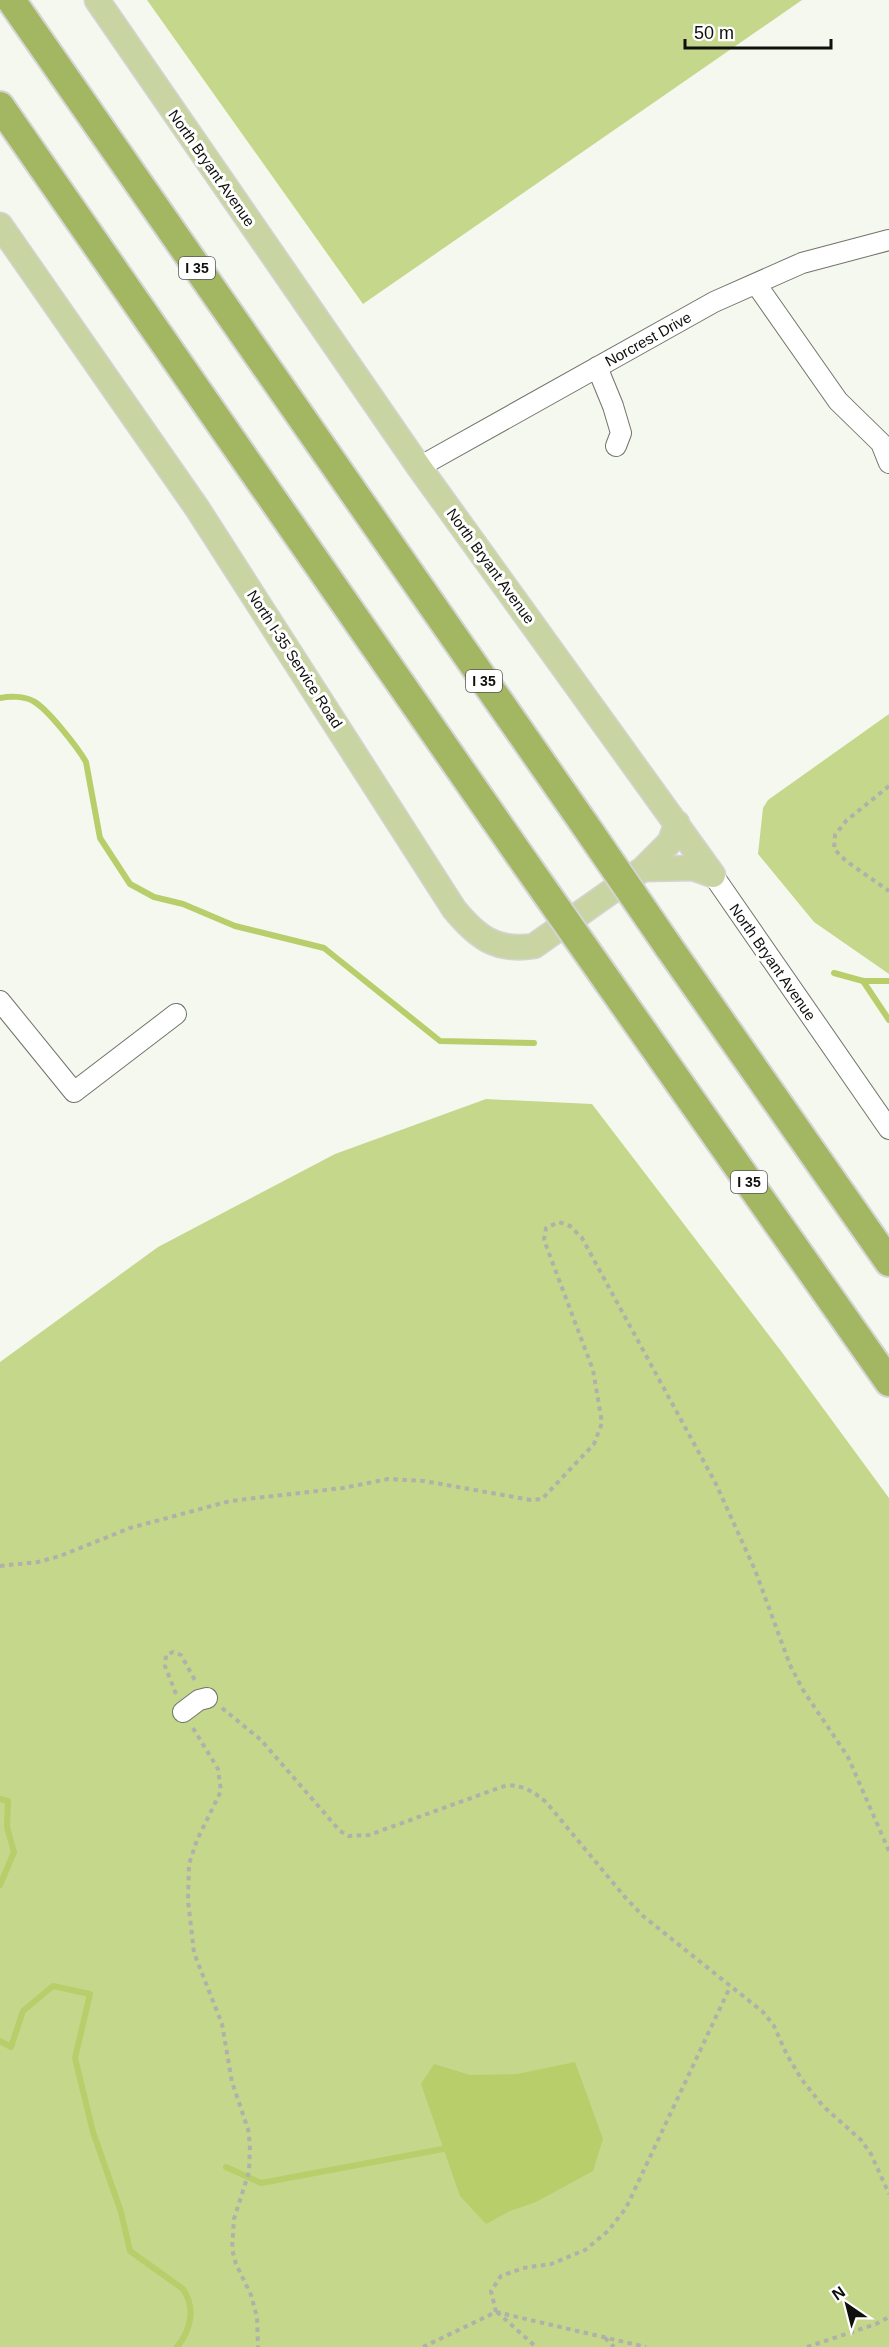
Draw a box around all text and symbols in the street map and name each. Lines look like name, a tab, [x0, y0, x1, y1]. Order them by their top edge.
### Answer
scale bar	[685, 12, 830, 50]
text: 50 m	[694, 23, 734, 43]
street label: North Bryant Avenue	[165, 107, 259, 229]
road number: I 35	[179, 257, 215, 279]
street label: Norcrest Drive	[602, 308, 694, 370]
street label: North Bryant Avenue	[444, 505, 538, 627]
street label: North I-35 Service Road	[244, 587, 346, 731]
road number: I 35	[466, 670, 502, 692]
street label: North Bryant Avenue	[726, 901, 820, 1023]
road number: I 35	[731, 1171, 767, 1193]
north arrow	[817, 2275, 877, 2335]
text: N	[829, 2283, 848, 2303]

